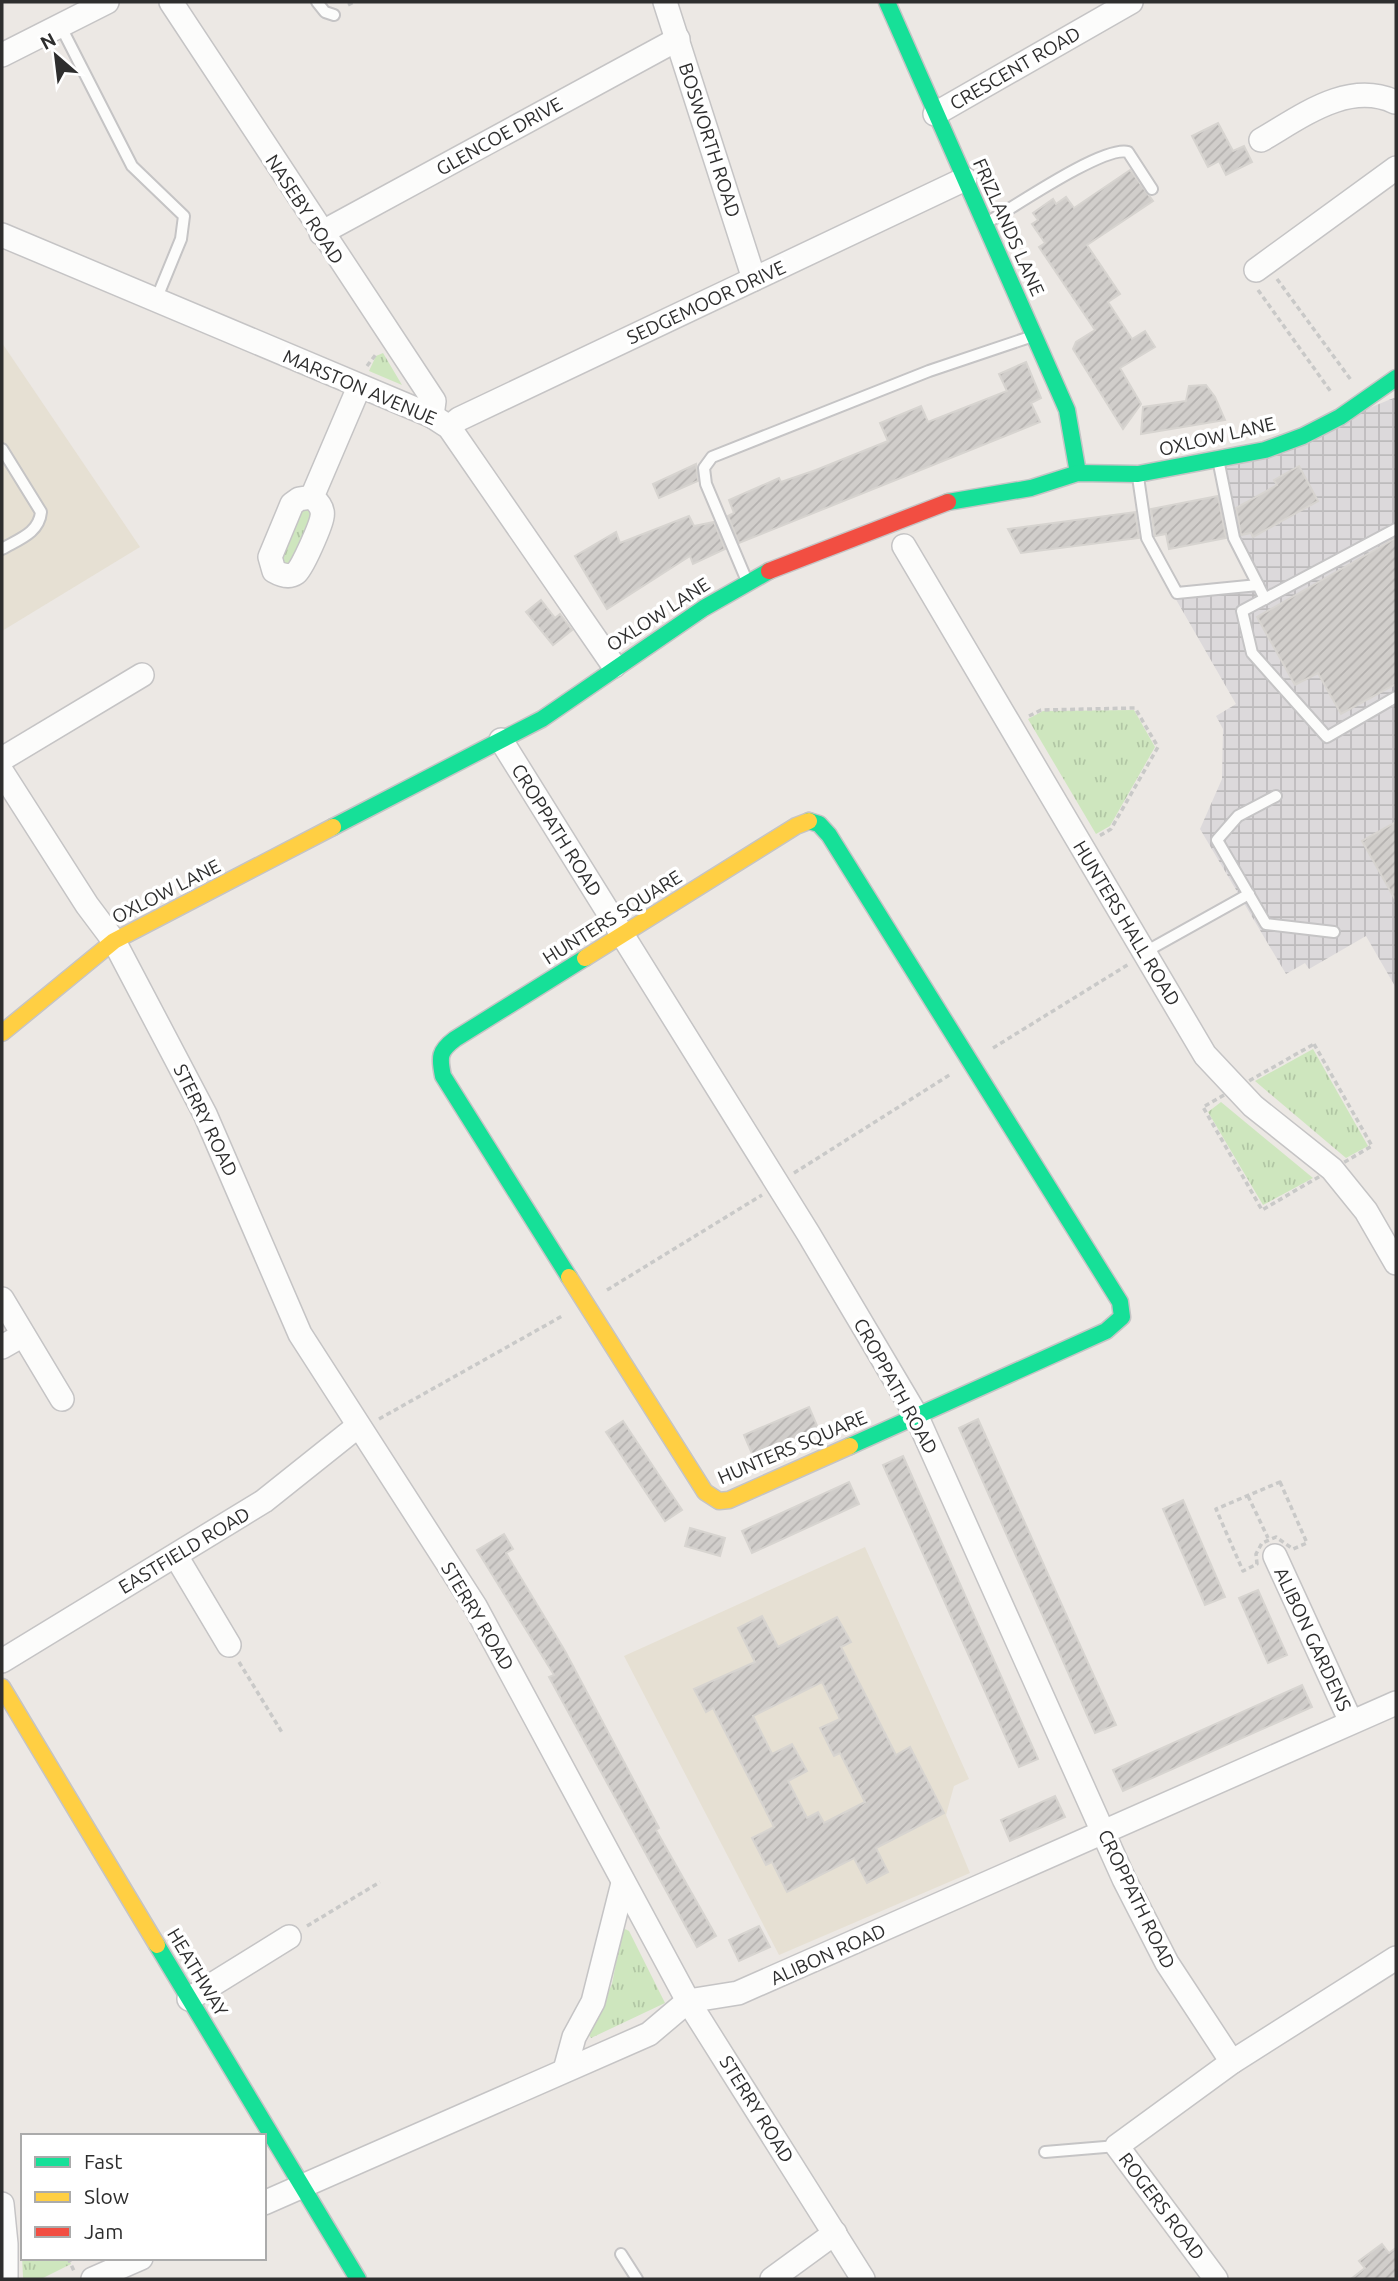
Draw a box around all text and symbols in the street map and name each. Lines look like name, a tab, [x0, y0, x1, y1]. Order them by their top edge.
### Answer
north arrow	[21, 21, 91, 91]
street label: CRESCENT ROAD	[946, 22, 1084, 114]
text: N	[37, 28, 59, 54]
street label: BOSWORTH ROAD	[675, 60, 745, 220]
street label: GLENCOE DRIVE	[432, 92, 566, 180]
street label: NASEBY ROAD	[261, 150, 349, 268]
street label: FRIZLANDS LANE	[969, 155, 1049, 299]
street label: SEDGEMOOR DRIVE	[623, 256, 789, 348]
street label: MARSTON AVENUE	[280, 345, 440, 429]
street label: OXLOW LANE	[1157, 412, 1277, 460]
street label: OXLOW LANE	[602, 572, 714, 656]
street label: CROPPATH ROAD	[507, 760, 607, 900]
street label: HUNTERS HALL ROAD	[1069, 836, 1185, 1010]
street label: OXLOW LANE	[108, 854, 224, 928]
street label: HUNTERS SQUARE	[538, 865, 686, 969]
street label: STERRY ROAD	[169, 1060, 243, 1180]
street label: CROPPATH ROAD	[850, 1314, 942, 1458]
street label: HUNTERS SQUARE	[714, 1406, 870, 1488]
street label: EASTFIELD ROAD	[114, 1502, 254, 1598]
street label: STERRY ROAD	[437, 1558, 519, 1674]
street label: ALIBON GARDENS	[1270, 1564, 1356, 1714]
street label: CROPPATH ROAD	[1094, 1826, 1180, 1972]
street label: ALIBON ROAD	[767, 1919, 889, 1989]
street label: HEATHWAY	[163, 1924, 233, 2020]
street label: STERRY ROAD	[715, 2051, 799, 2167]
legend	[21, 2134, 266, 2260]
street label: ROGERS ROAD	[1115, 2148, 1209, 2264]
text: Fast	[84, 2149, 122, 2173]
text: Slow	[84, 2184, 129, 2208]
text: Jam	[84, 2219, 123, 2243]

